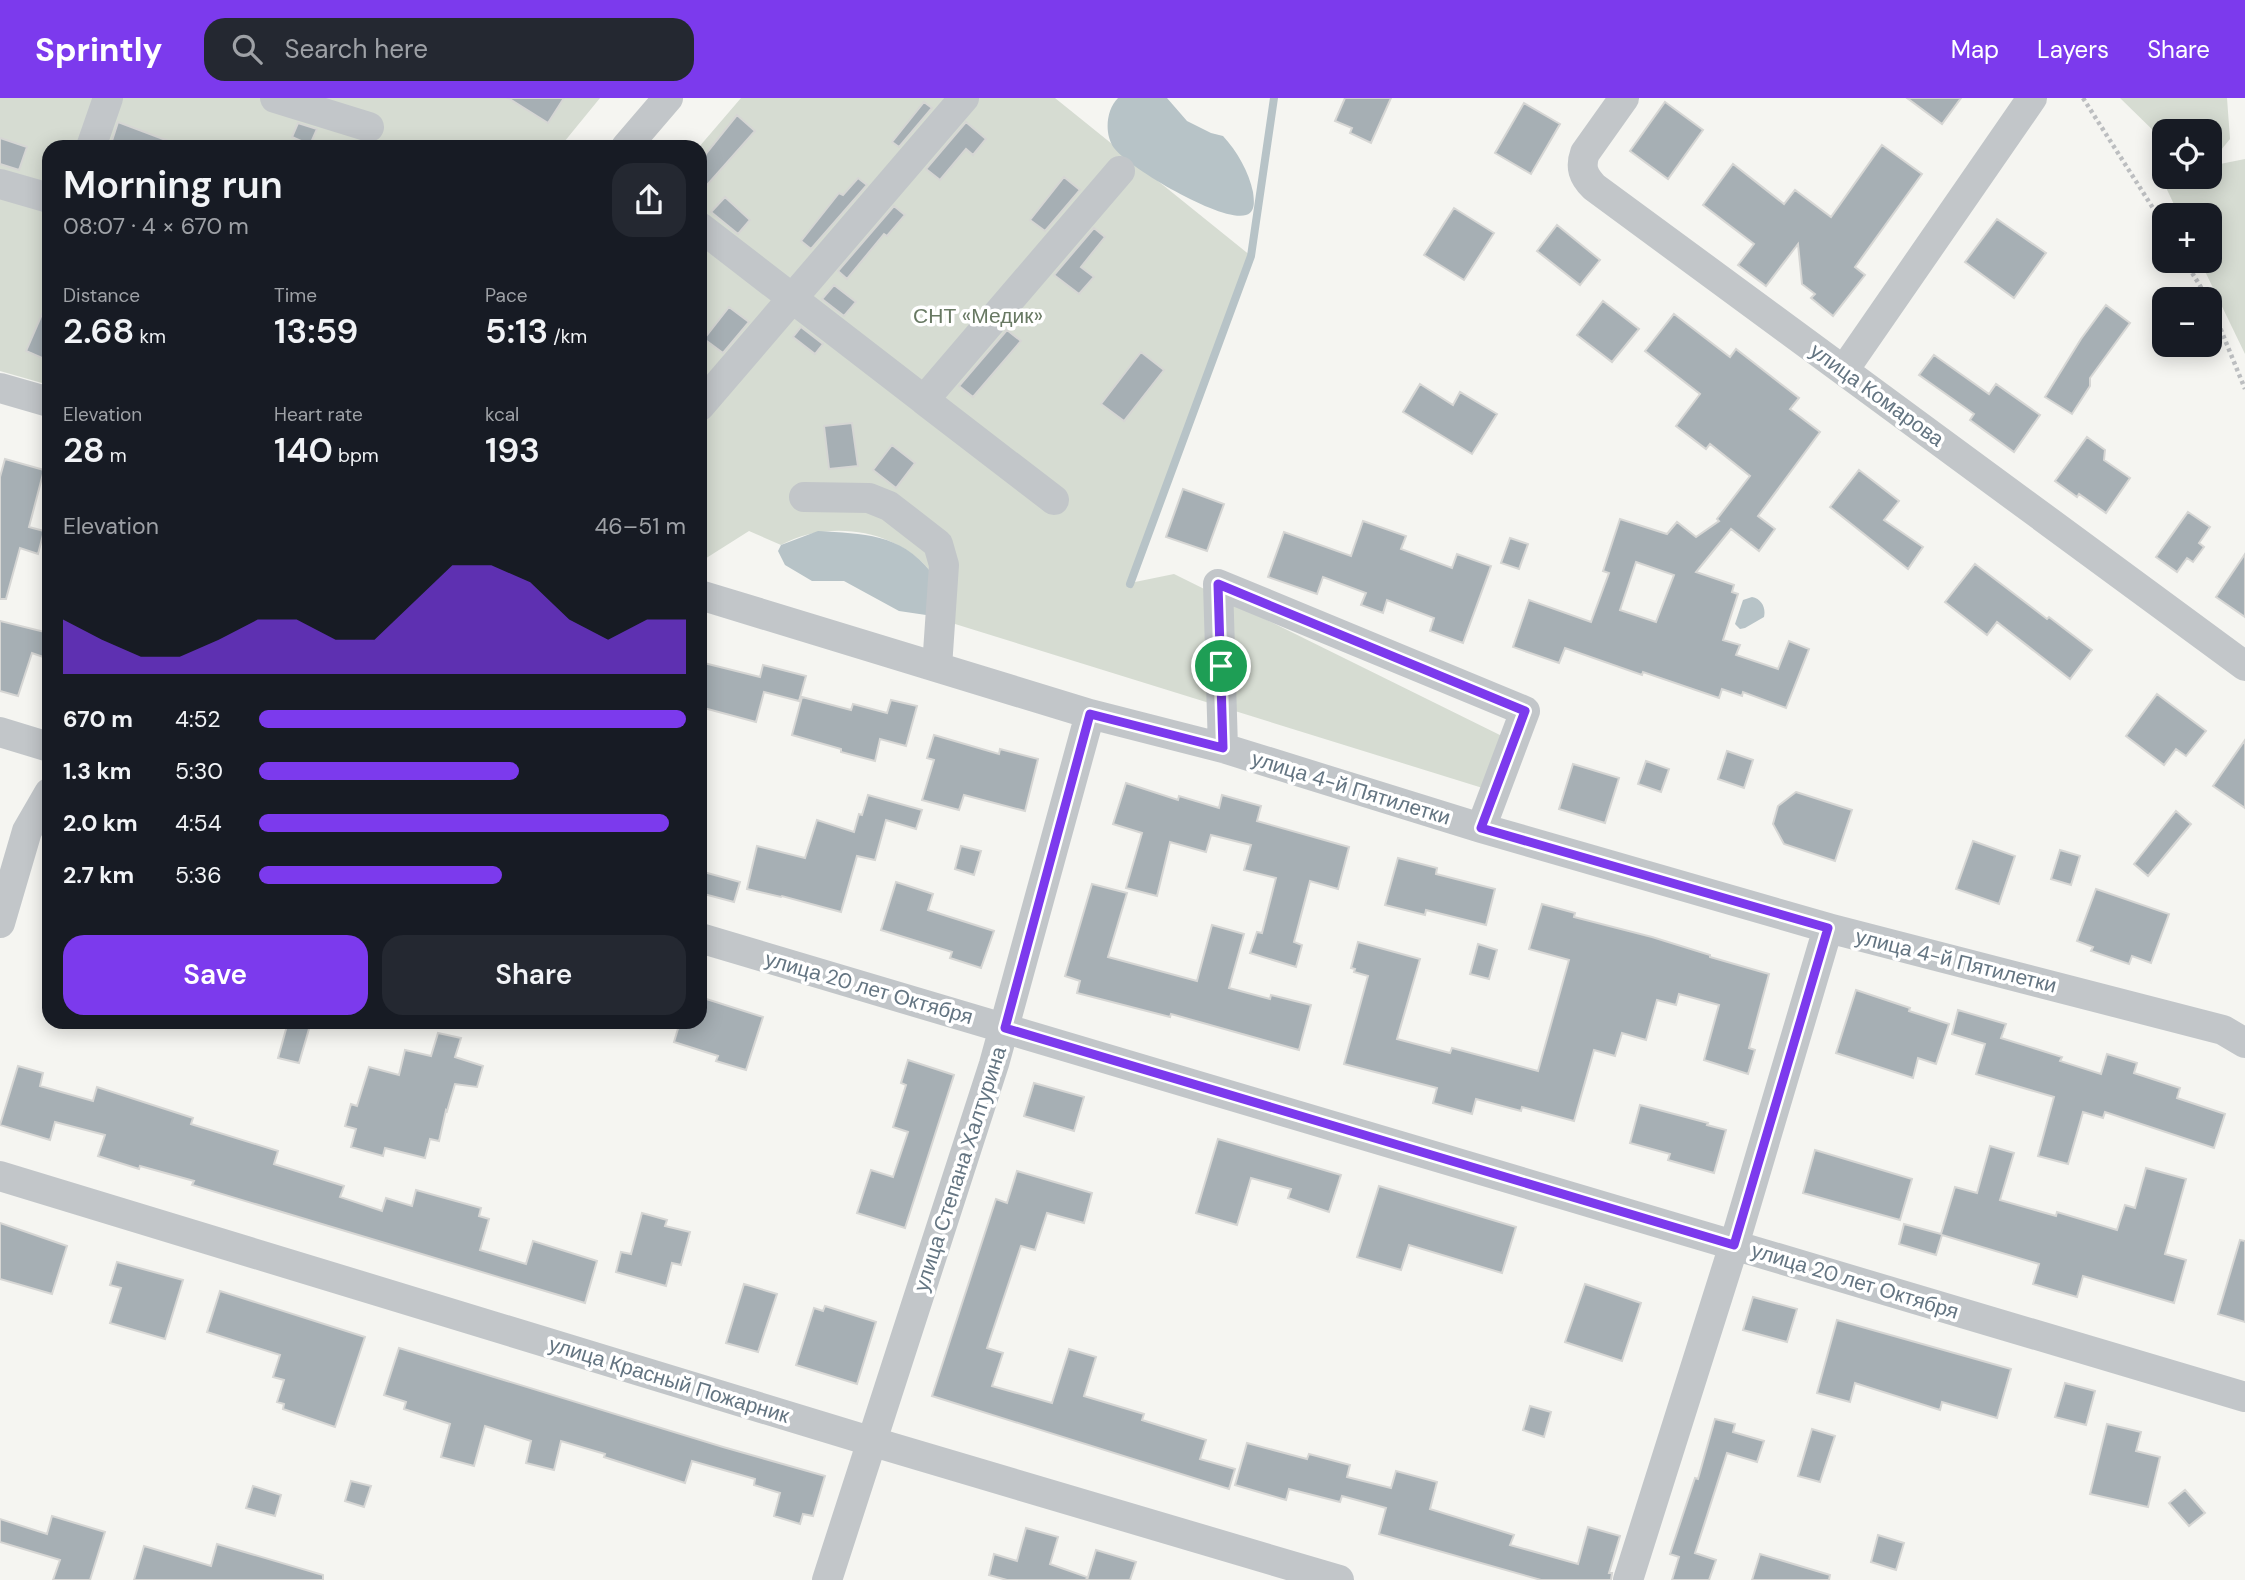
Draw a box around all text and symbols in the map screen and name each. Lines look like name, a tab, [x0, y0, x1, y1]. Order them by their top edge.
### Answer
search box	[204, 18, 694, 81]
text: Sprintly	[35, 28, 162, 71]
icon: search	[228, 30, 266, 68]
text: Search here	[284, 32, 428, 66]
text: Map	[1951, 34, 1999, 65]
text: Layers	[2037, 34, 2109, 65]
text: Share	[2147, 34, 2210, 65]
map controls	[2152, 119, 2222, 357]
button: locate	[2152, 119, 2222, 189]
text: Morning run	[63, 160, 283, 210]
button: share	[612, 163, 686, 237]
button: +	[2152, 203, 2222, 273]
text: 08:07 · 4 × 670 m	[63, 211, 249, 241]
text: Distance	[63, 283, 140, 308]
text: Time	[274, 283, 317, 308]
text: Pace	[485, 283, 528, 308]
button: −	[2152, 287, 2222, 357]
park label: СНТ «Медик»	[913, 302, 1043, 330]
text: 2.68	[63, 308, 134, 354]
text: 13:59	[274, 308, 358, 354]
text: 5:13	[485, 308, 548, 354]
text: km	[134, 324, 166, 349]
text: /km	[548, 324, 587, 349]
street label: улица Комарова	[1804, 337, 1950, 453]
text: Elevation	[63, 402, 142, 427]
text: Heart rate	[274, 402, 363, 427]
text: kcal	[485, 402, 519, 427]
text: 28	[63, 427, 105, 473]
text: 140	[274, 427, 333, 473]
text: 193	[485, 427, 540, 473]
text: m	[105, 443, 127, 468]
text: bpm	[333, 443, 379, 468]
text: Elevation	[63, 511, 159, 541]
text: 46–51 m	[594, 511, 686, 541]
pin	[1191, 636, 1251, 696]
icon: arrive	[1202, 647, 1240, 685]
text: 670 m	[63, 704, 133, 734]
text: 4:52	[175, 704, 221, 734]
street label: улица 4-й Пятилетки	[1248, 744, 1454, 832]
text: 1.3 km	[63, 756, 131, 786]
text: 5:30	[175, 756, 223, 786]
text: 2.0 km	[63, 808, 138, 838]
text: 4:54	[175, 808, 222, 838]
text: 2.7 km	[63, 860, 134, 890]
text: 5:36	[175, 860, 222, 890]
street label: улица 4-й Пятилетки	[1853, 922, 2059, 1000]
button: Save	[63, 935, 368, 1015]
button: Share	[382, 935, 686, 1015]
street label: улица 20 лет Октября	[762, 945, 976, 1031]
street label: улица Степана Халтурина	[907, 1043, 1013, 1295]
street label: улица 20 лет Октября	[1748, 1236, 1962, 1326]
street label: улица Красный Пожарник	[545, 1330, 793, 1430]

